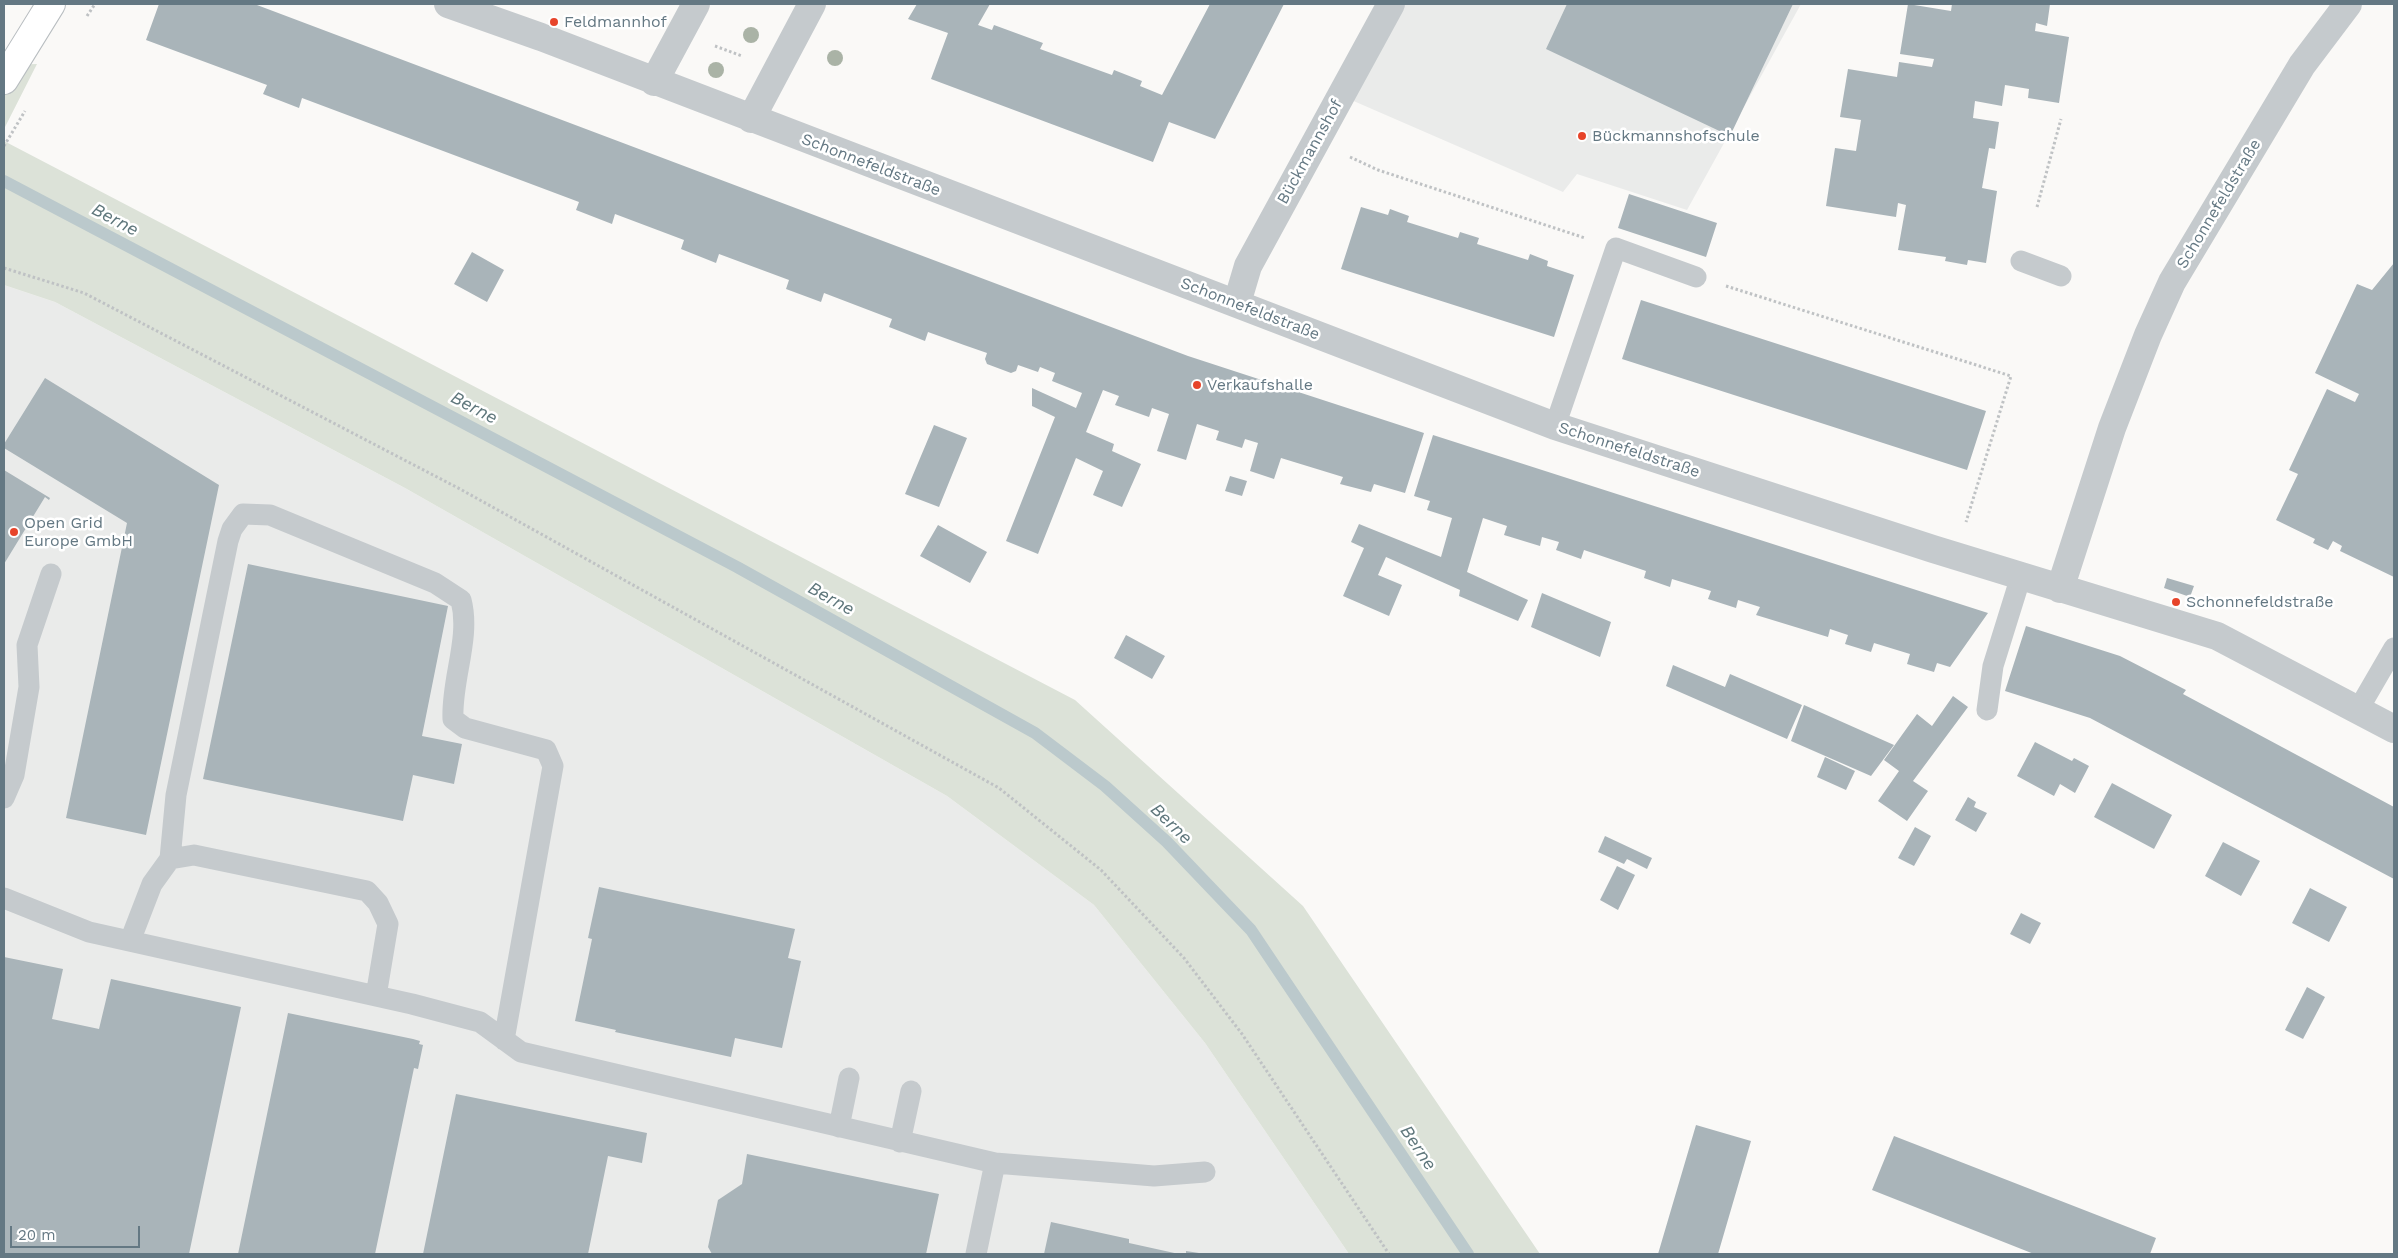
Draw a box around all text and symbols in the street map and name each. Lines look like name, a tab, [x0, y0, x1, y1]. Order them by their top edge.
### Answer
place label: Feldmannhof	[564, 12, 667, 32]
marker: Feldmannhof	[548, 16, 560, 28]
street label: Bückmannshof	[1273, 96, 1347, 208]
place label: Bückmannshofschule	[1592, 126, 1760, 146]
street label: Schonnefeldstraße	[799, 130, 943, 200]
marker: Bückmannshofschule	[1576, 130, 1588, 142]
street label: Schonnefeldstraße	[2173, 136, 2265, 272]
water label: Berne	[88, 199, 142, 241]
street label: Schonnefeldstraße	[1178, 274, 1322, 344]
place label: Verkaufshalle	[1207, 375, 1313, 395]
marker: Verkaufshalle	[1191, 379, 1203, 391]
water label: Berne	[447, 387, 501, 429]
street label: Schonnefeldstraße	[1556, 418, 1702, 482]
place label: Open Grid Europe GmbH	[24, 513, 133, 551]
marker: Open Grid Europe GmbH	[8, 526, 20, 538]
water label: Berne	[804, 577, 858, 621]
place label: Schonnefeldstraße	[2186, 592, 2334, 612]
marker: Schonnefeldstraße	[2170, 596, 2182, 608]
water label: Berne	[1146, 799, 1196, 849]
water label: Berne	[1395, 1121, 1441, 1175]
scale bar	[12, 1216, 142, 1248]
text: 20 m	[18, 1226, 56, 1244]

